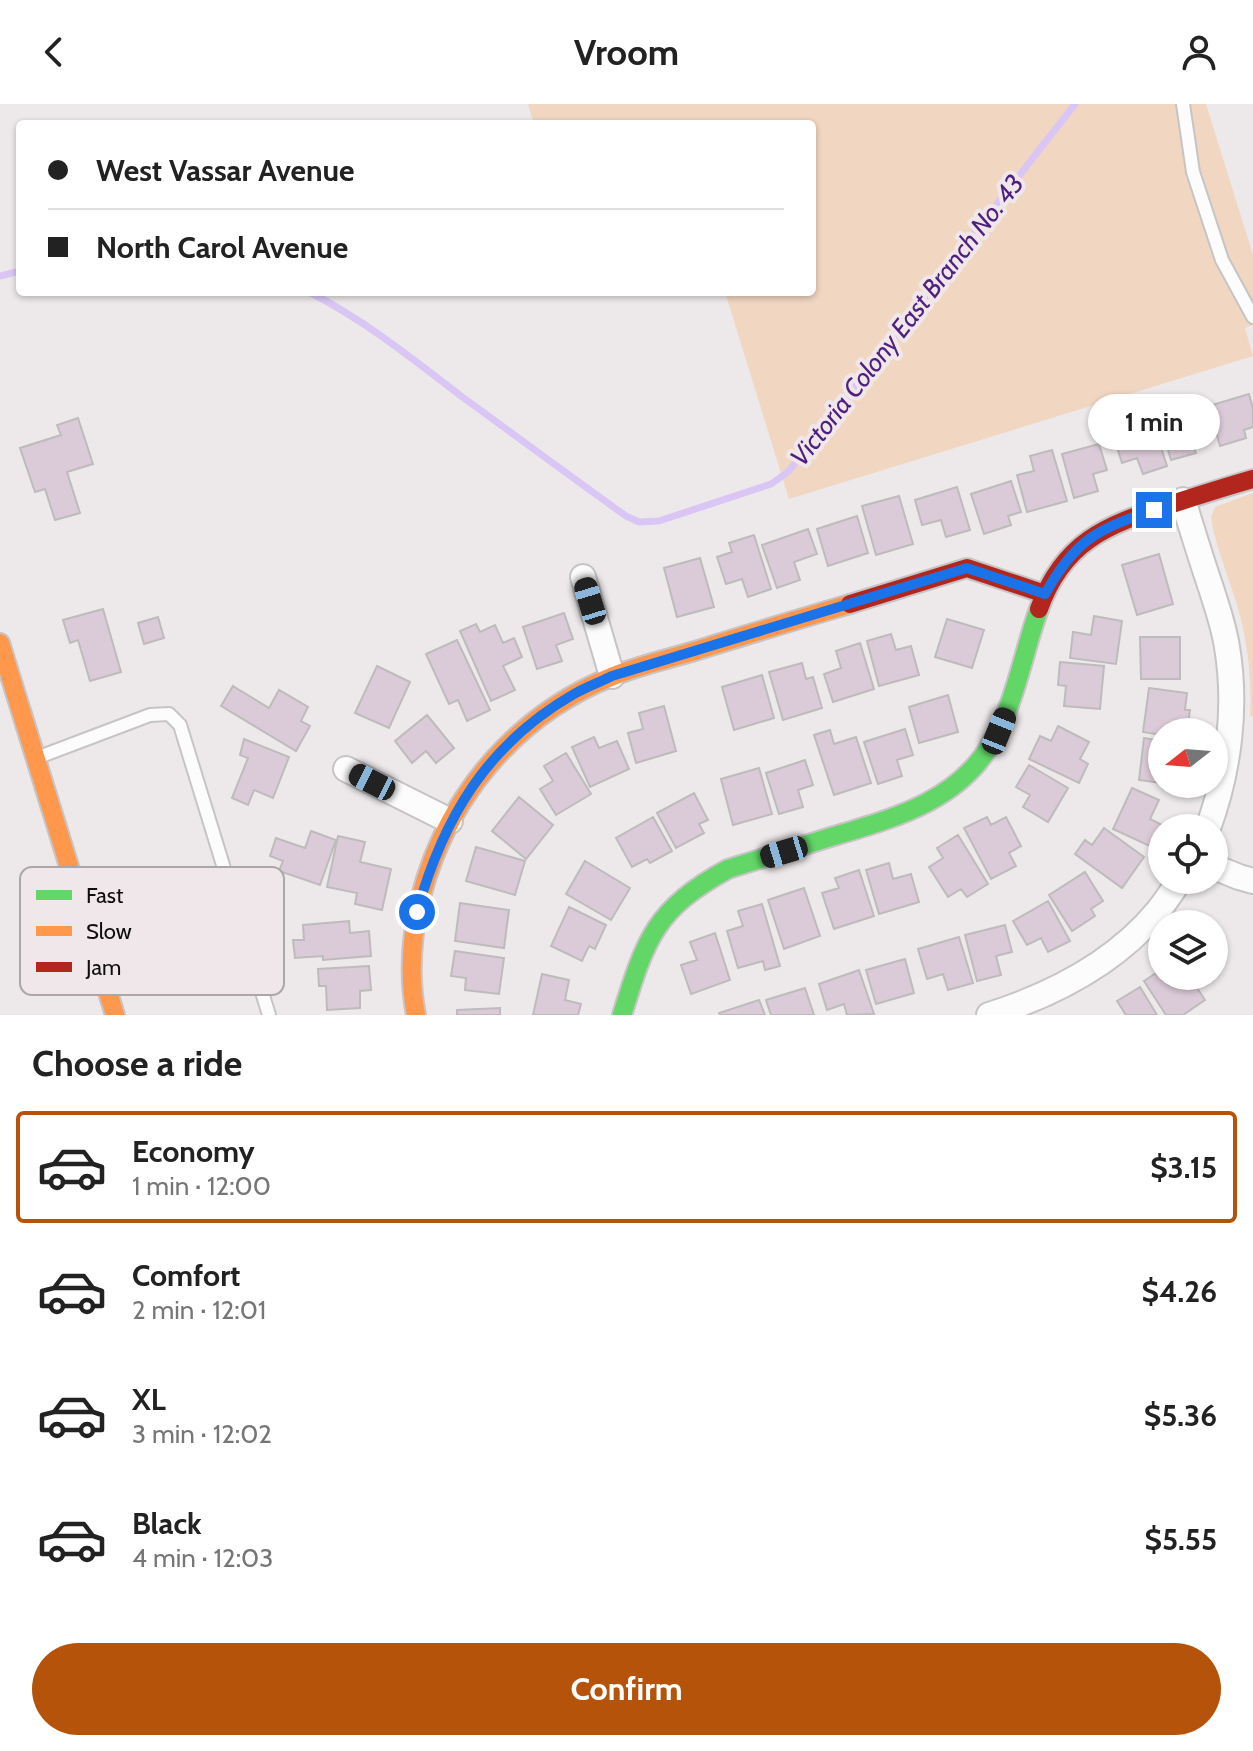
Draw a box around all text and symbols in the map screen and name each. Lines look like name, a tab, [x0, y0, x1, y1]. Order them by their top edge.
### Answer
icon: back	[32, 30, 76, 74]
text: Vroom	[574, 30, 679, 74]
icon: person	[1177, 30, 1221, 74]
text: West Vassar Avenue	[96, 152, 354, 189]
water label: Victoria Colony East Branch No. 43	[783, 168, 1031, 472]
text: North Carol Avenue	[96, 229, 348, 266]
callout: 1 min	[1088, 394, 1220, 450]
text: 1 min	[1125, 406, 1183, 438]
route end	[1136, 492, 1172, 528]
car	[572, 575, 608, 627]
car	[979, 704, 1019, 758]
north arrow	[1148, 718, 1228, 798]
map controls	[1148, 718, 1228, 990]
car	[345, 760, 399, 804]
button: locate	[1148, 814, 1228, 894]
car	[758, 834, 810, 870]
legend	[20, 867, 284, 995]
text: Fast	[86, 882, 124, 909]
route start	[399, 894, 435, 930]
button: layers	[1148, 910, 1228, 990]
text: Slow	[86, 918, 132, 945]
text: Jam	[85, 954, 121, 981]
text: Choose a ride	[32, 1041, 242, 1085]
icon: car	[36, 1131, 108, 1203]
text: Economy	[132, 1133, 255, 1170]
text: $3.15	[1150, 1149, 1217, 1186]
text: 1 min · 12:00	[132, 1170, 271, 1202]
icon: car	[36, 1255, 108, 1327]
text: Comfort	[132, 1257, 240, 1294]
text: $4.26	[1142, 1273, 1217, 1310]
text: 2 min · 12:01	[132, 1294, 266, 1326]
icon: car	[36, 1379, 108, 1451]
text: XL	[132, 1381, 166, 1418]
text: $5.36	[1144, 1397, 1217, 1434]
text: 3 min · 12:02	[132, 1418, 272, 1450]
icon: car	[36, 1503, 108, 1575]
text: Black	[132, 1505, 202, 1542]
text: $5.55	[1145, 1521, 1217, 1558]
text: 4 min · 12:03	[132, 1542, 273, 1574]
button: Confirm	[32, 1643, 1221, 1735]

